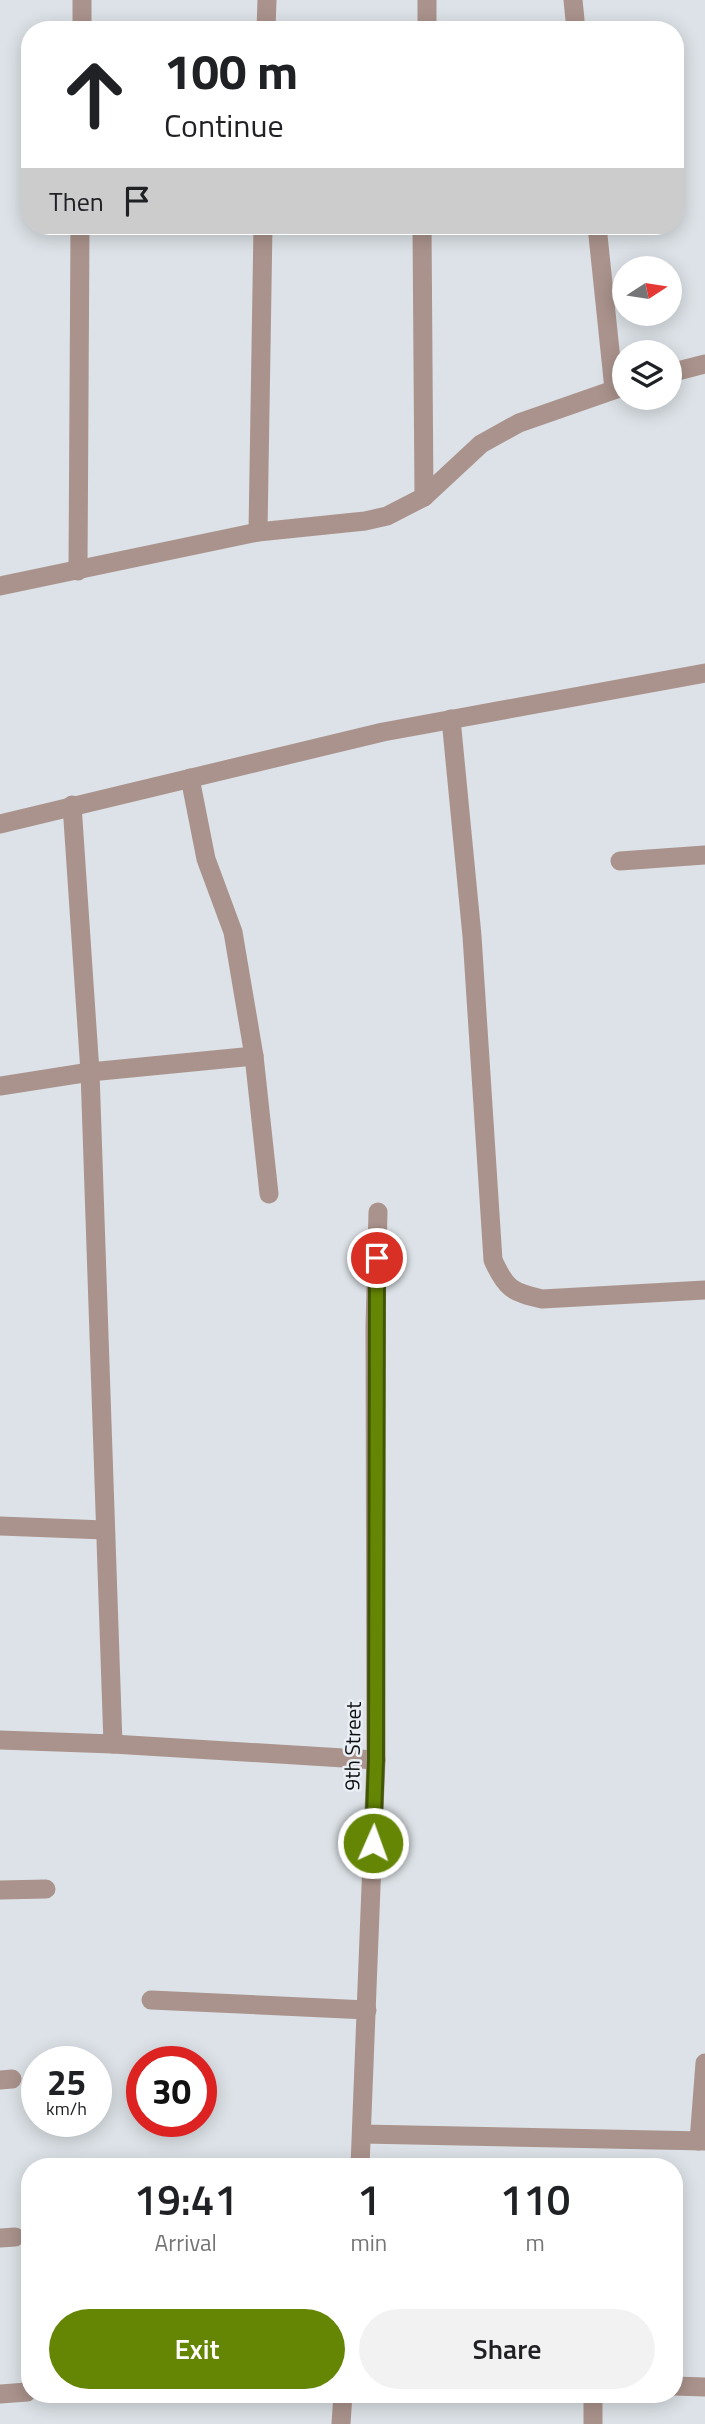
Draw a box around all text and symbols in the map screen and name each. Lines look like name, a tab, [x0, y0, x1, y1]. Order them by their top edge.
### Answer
text: 100 m	[164, 33, 298, 108]
icon: ahead	[49, 49, 140, 140]
text: Continue	[164, 101, 284, 149]
text: Then	[49, 182, 104, 221]
icon: arrive	[118, 182, 156, 220]
north arrow	[612, 256, 682, 326]
map controls	[612, 256, 682, 410]
button: layers	[612, 340, 682, 410]
pin	[347, 1228, 407, 1288]
icon: arrive	[358, 1239, 396, 1277]
street label: 9th Street	[335, 1701, 369, 1791]
position arrow	[336, 1806, 410, 1880]
speed limit sign: 30	[126, 2046, 217, 2137]
text: 25	[47, 2055, 86, 2109]
text: km/h	[46, 2095, 87, 2122]
text: 19:41	[134, 2167, 238, 2231]
text: 1	[357, 2167, 381, 2231]
text: 110	[500, 2167, 570, 2231]
text: Arrival	[155, 2225, 217, 2260]
text: min	[350, 2225, 387, 2260]
text: m	[525, 2225, 545, 2260]
button: Exit	[49, 2309, 345, 2389]
button: Share	[359, 2309, 655, 2389]

